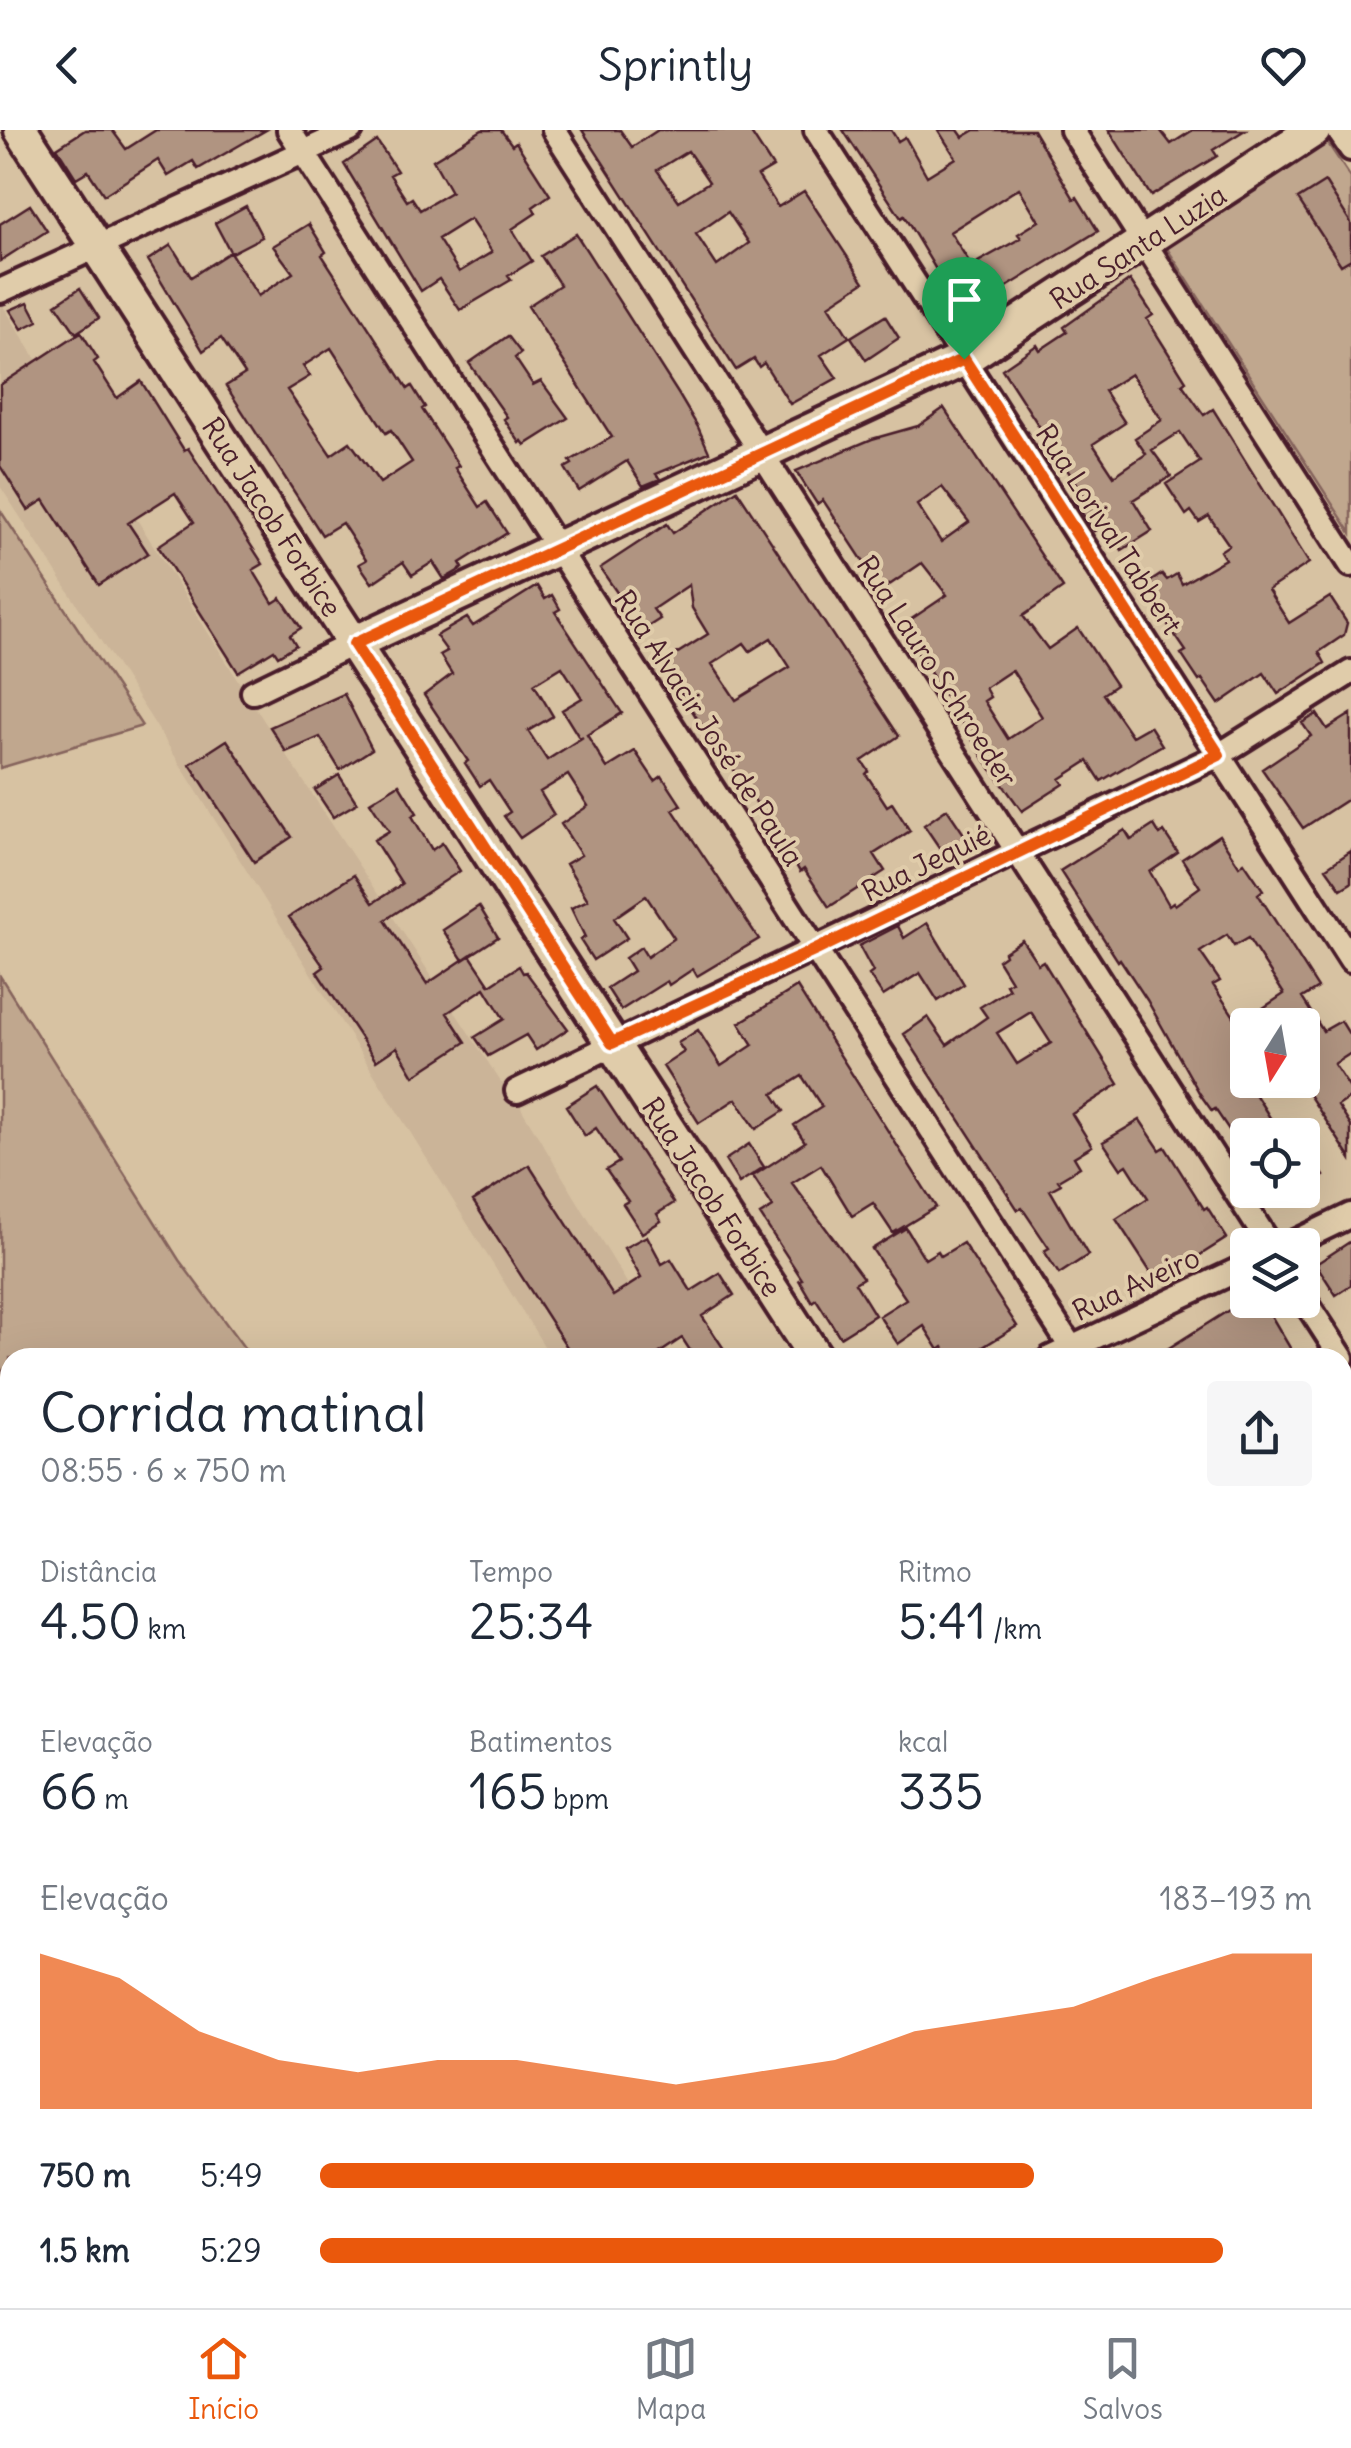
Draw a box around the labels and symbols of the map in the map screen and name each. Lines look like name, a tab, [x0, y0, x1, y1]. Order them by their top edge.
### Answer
street label: Rua Santa Luzia	[1043, 177, 1233, 317]
pin	[922, 257, 1007, 360]
street label: Rua Jacob Forbice	[194, 410, 350, 624]
street label: Rua Lorival Tabbert	[1028, 417, 1190, 641]
street label: Rua Lauro Schroeder	[849, 549, 1025, 793]
street label: Rua Alvacir José de Paula	[606, 583, 812, 873]
street label: Rua Jequié	[856, 816, 996, 910]
north arrow	[1230, 1008, 1320, 1098]
street label: Rua Jacob Forbice	[634, 1090, 790, 1304]
street label: Rua Aveiro	[1067, 1239, 1205, 1329]

